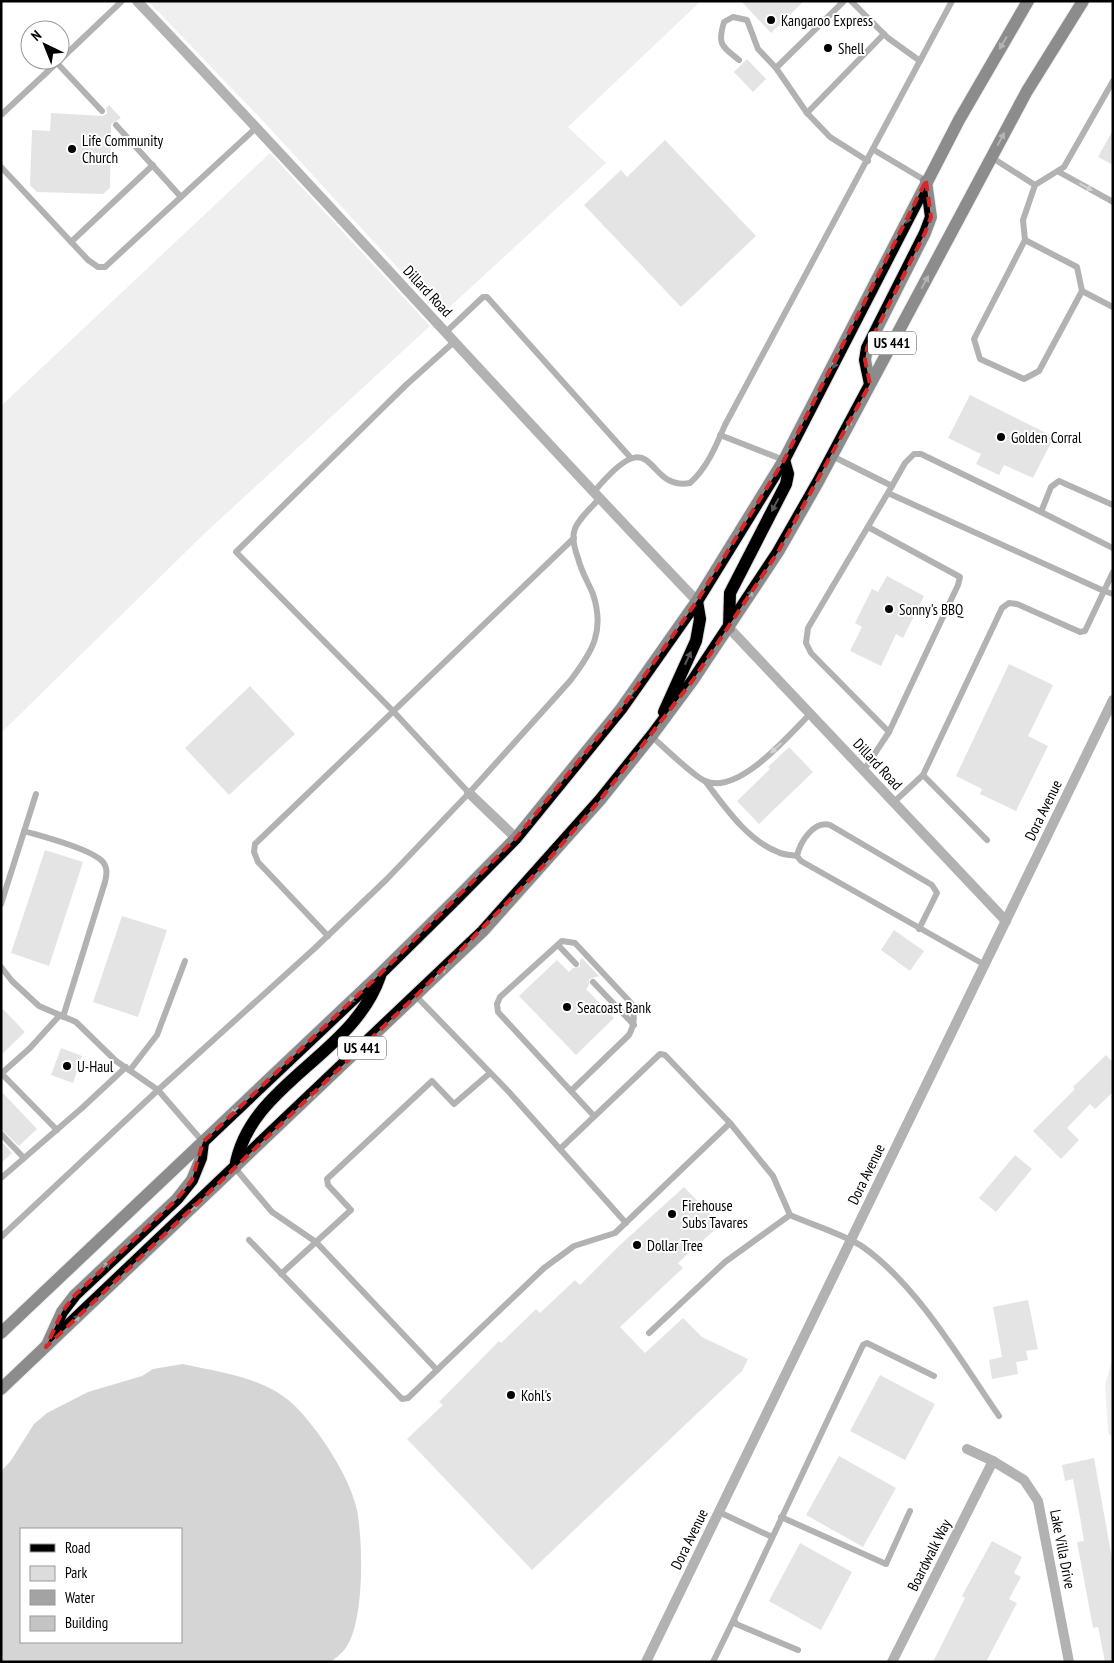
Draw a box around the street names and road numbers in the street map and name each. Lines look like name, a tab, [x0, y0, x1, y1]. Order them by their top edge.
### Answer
street label: Dillard Road	[399, 261, 457, 321]
road number: US 441	[868, 332, 916, 354]
street label: Dillard Road	[849, 734, 907, 794]
street label: Dora Avenue	[1020, 777, 1066, 843]
road number: US 441	[338, 1036, 386, 1060]
street label: Dora Avenue	[843, 1141, 889, 1207]
street label: Dora Avenue	[666, 1506, 712, 1572]
street label: Lake Villa Drive	[1046, 1508, 1080, 1590]
street label: Boardwalk Way	[903, 1516, 955, 1594]

